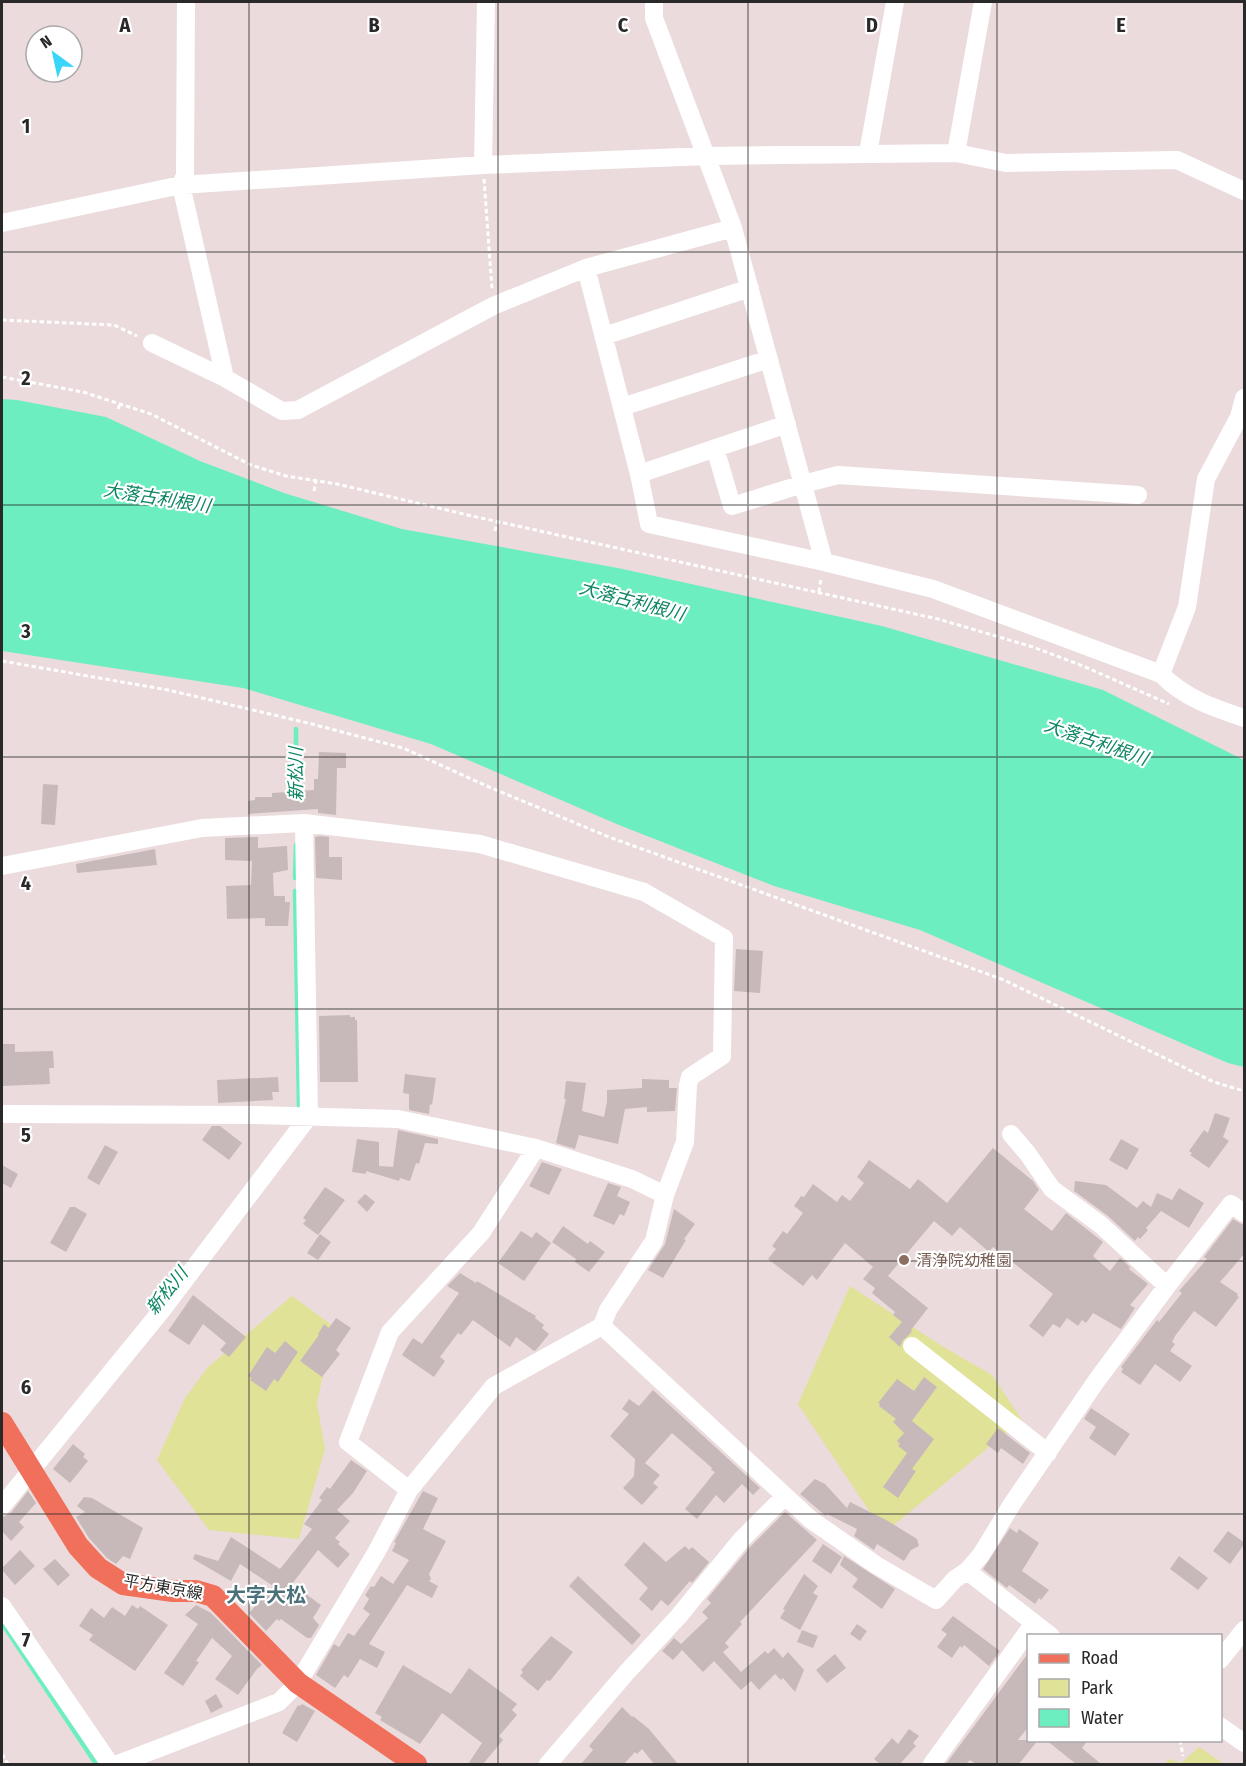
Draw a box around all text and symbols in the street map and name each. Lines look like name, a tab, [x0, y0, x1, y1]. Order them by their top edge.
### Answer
text: A	[119, 13, 132, 37]
text: B	[368, 13, 380, 37]
text: C	[618, 13, 629, 37]
text: D	[866, 13, 878, 37]
text: E	[1116, 13, 1126, 37]
north arrow	[24, 24, 84, 84]
text: N	[37, 31, 55, 52]
text: 1	[22, 114, 30, 138]
text: 2	[20, 366, 31, 390]
water label: 大落古利根川	[102, 479, 214, 518]
water label: 大落古利根川	[577, 576, 689, 626]
text: 3	[20, 619, 31, 643]
water label: 大落古利根川	[1041, 714, 1153, 771]
water label: 新松川	[285, 745, 307, 801]
text: 4	[21, 871, 31, 895]
text: 5	[21, 1123, 31, 1147]
place label: 清浄院幼稚園	[916, 1251, 1012, 1270]
marker: 清浄院幼稚園	[897, 1253, 911, 1267]
water label: 新松川	[141, 1262, 194, 1319]
text: 6	[21, 1375, 31, 1399]
street label: 平方東京線	[122, 1571, 204, 1603]
district label: 大字大松	[226, 1583, 306, 1607]
text: 7	[22, 1628, 31, 1652]
legend	[1027, 1634, 1222, 1742]
text: Road	[1081, 1647, 1118, 1669]
text: Park	[1081, 1677, 1114, 1699]
text: Water	[1081, 1707, 1124, 1729]

